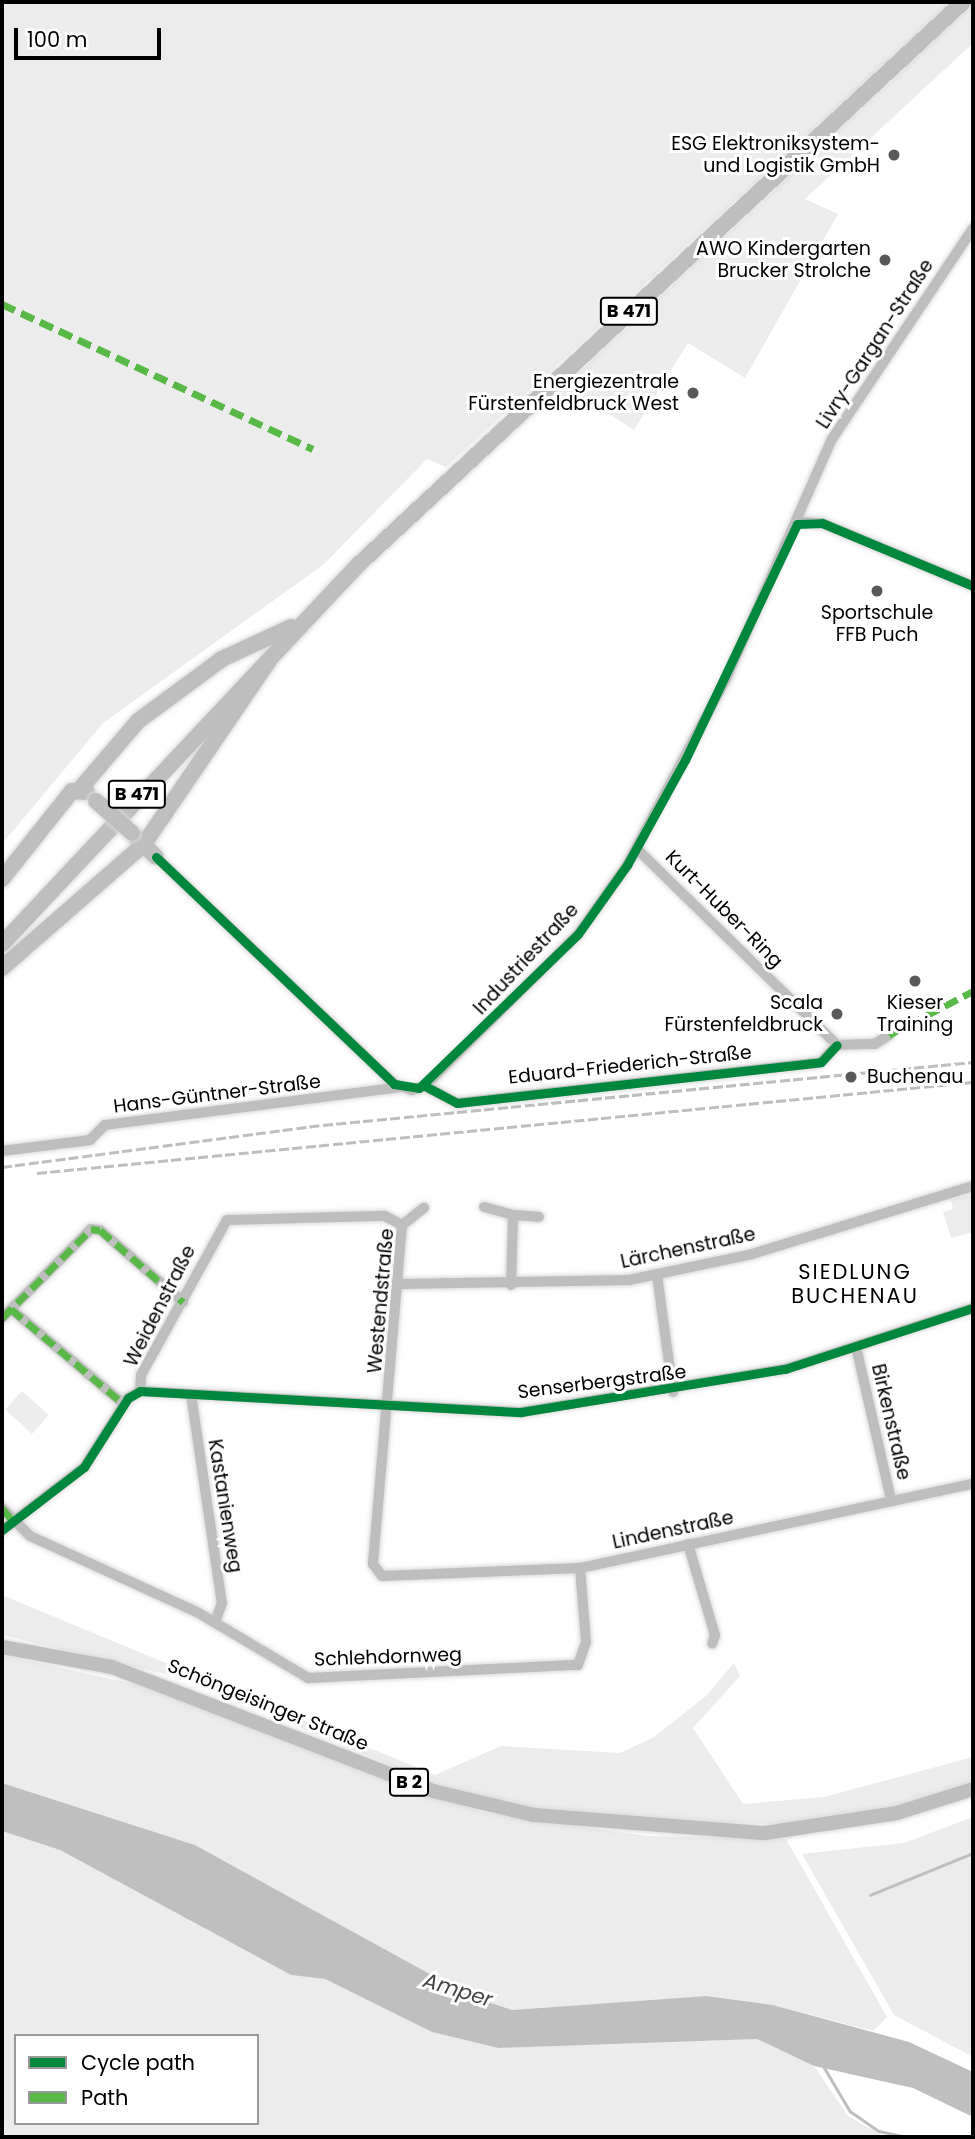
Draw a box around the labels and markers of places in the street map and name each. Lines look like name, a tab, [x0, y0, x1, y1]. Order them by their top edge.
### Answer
place label: ESG Elektroniksystem- und Logistik GmbH	[671, 133, 880, 177]
marker: ESG Elektroniksystem- und Logistik GmbH	[886, 147, 902, 163]
place label: AWO Kindergarten Brucker Strolche	[696, 238, 871, 282]
marker: AWO Kindergarten Brucker Strolche	[877, 252, 893, 268]
place label: Energiezentrale Fürstenfeldbruck West	[468, 371, 679, 415]
marker: Energiezentrale Fürstenfeldbruck West	[685, 385, 701, 401]
marker: Sportschule FFB Puch	[869, 583, 885, 599]
place label: Sportschule FFB Puch	[821, 602, 933, 646]
marker: Kieser Training	[907, 973, 923, 989]
place label: Scala Fürstenfeldbruck	[664, 992, 823, 1036]
place label: Kieser Training	[877, 992, 953, 1036]
marker: Scala Fürstenfeldbruck	[829, 1006, 845, 1022]
place label: Buchenau	[867, 1066, 963, 1088]
marker: Buchenau	[841, 1067, 861, 1087]

